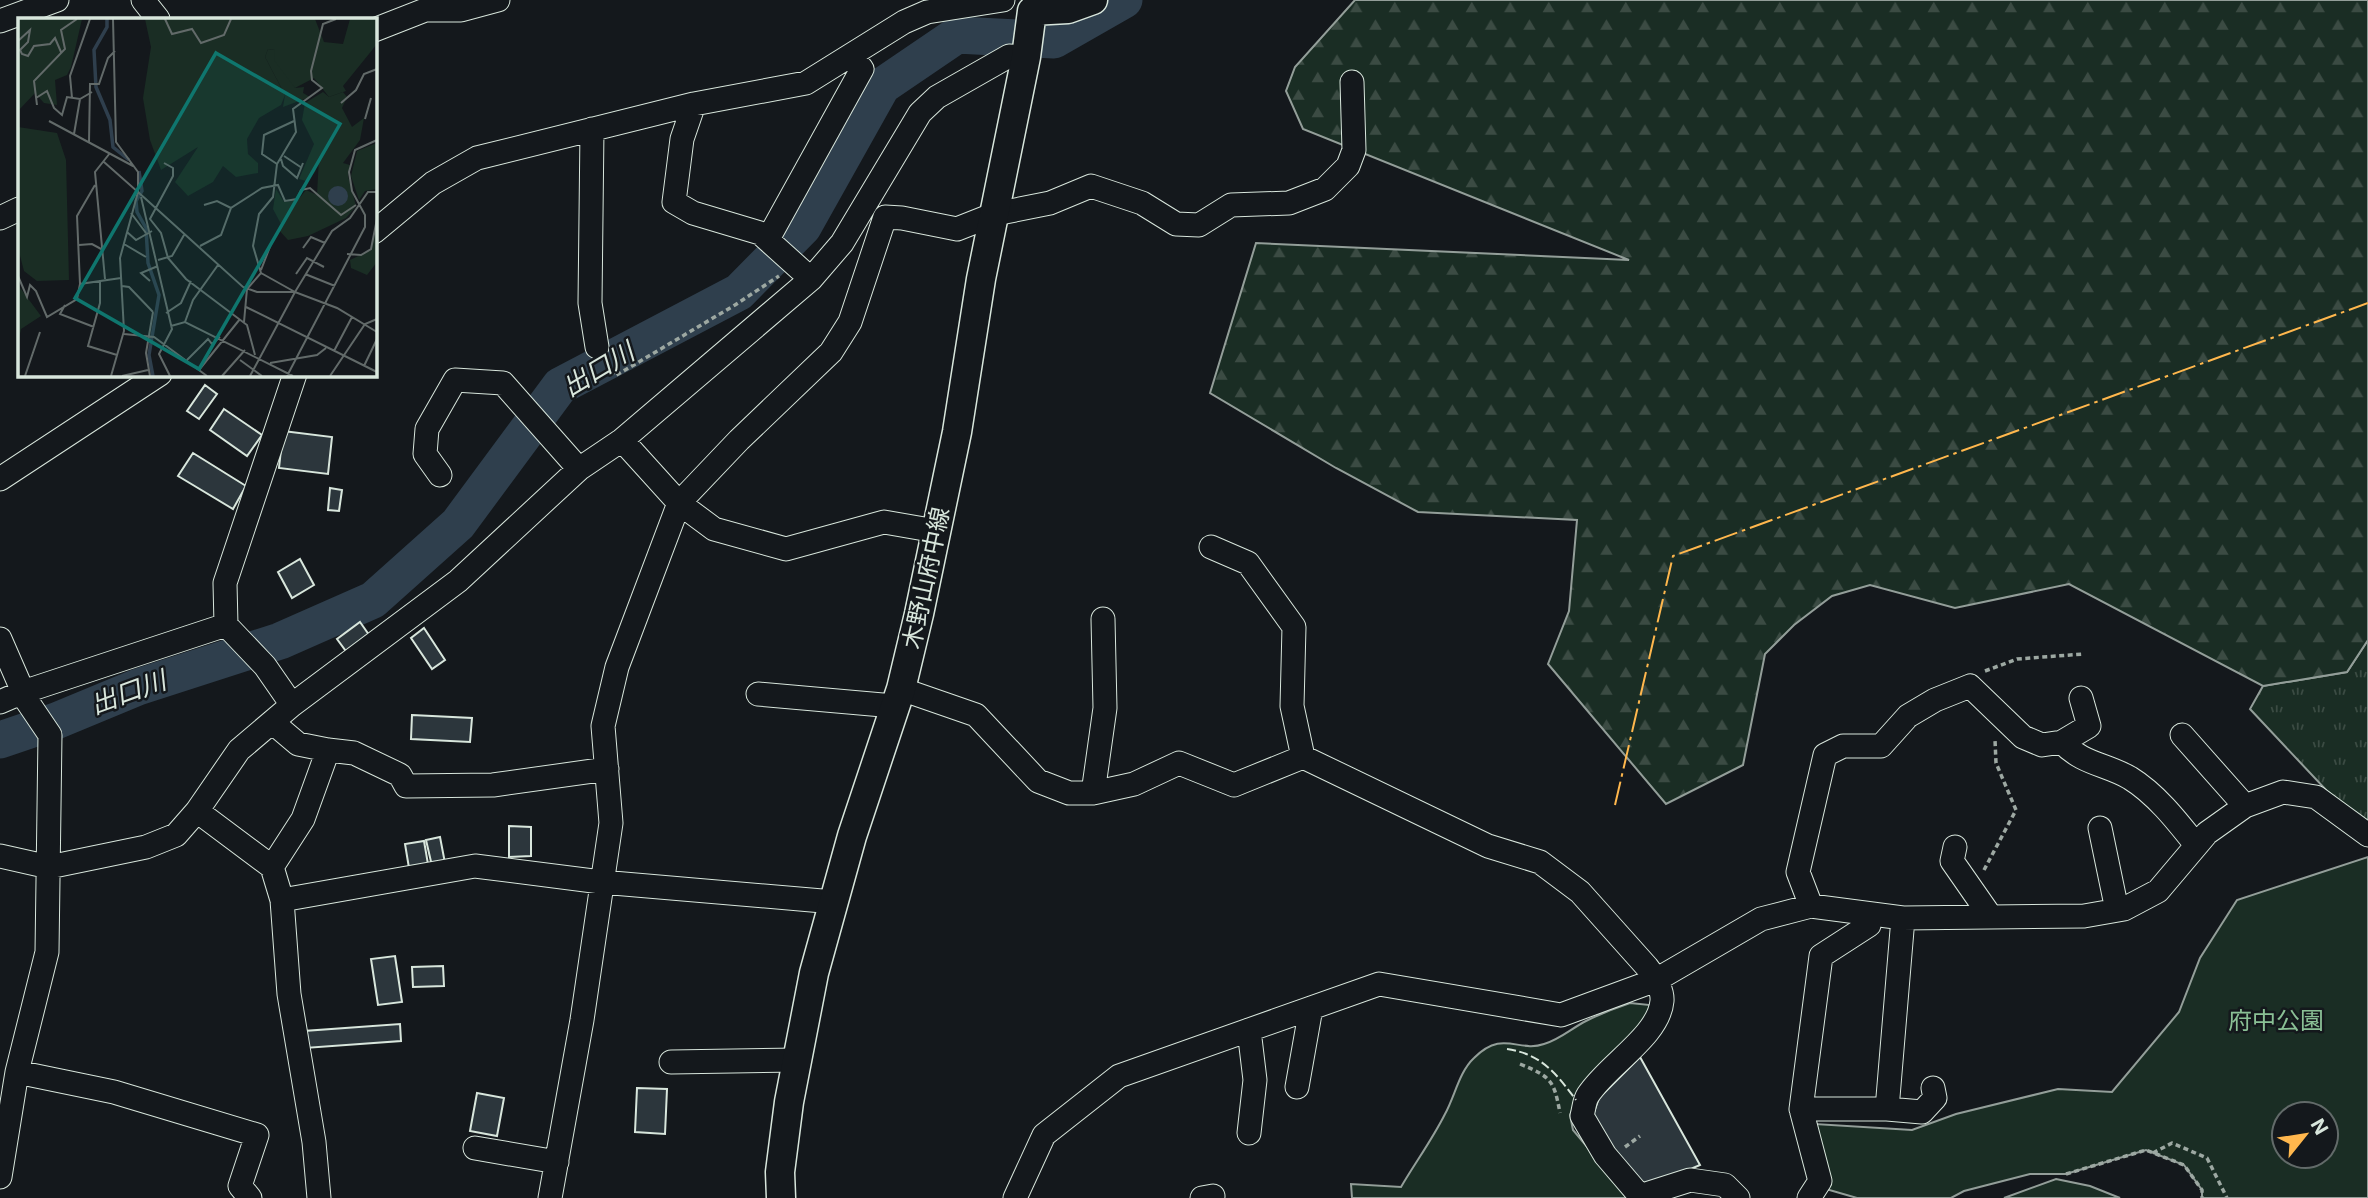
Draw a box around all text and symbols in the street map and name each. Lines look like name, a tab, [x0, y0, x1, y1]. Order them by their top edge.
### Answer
inset map	[18, 18, 376, 376]
water label: 出口川	[557, 334, 642, 402]
street label: 木野山府中線	[897, 505, 955, 651]
water label: 出口川	[86, 663, 173, 720]
park label: 府中公園	[2228, 1006, 2324, 1035]
north arrow	[2270, 1100, 2340, 1170]
text: N	[2306, 1115, 2333, 1139]

